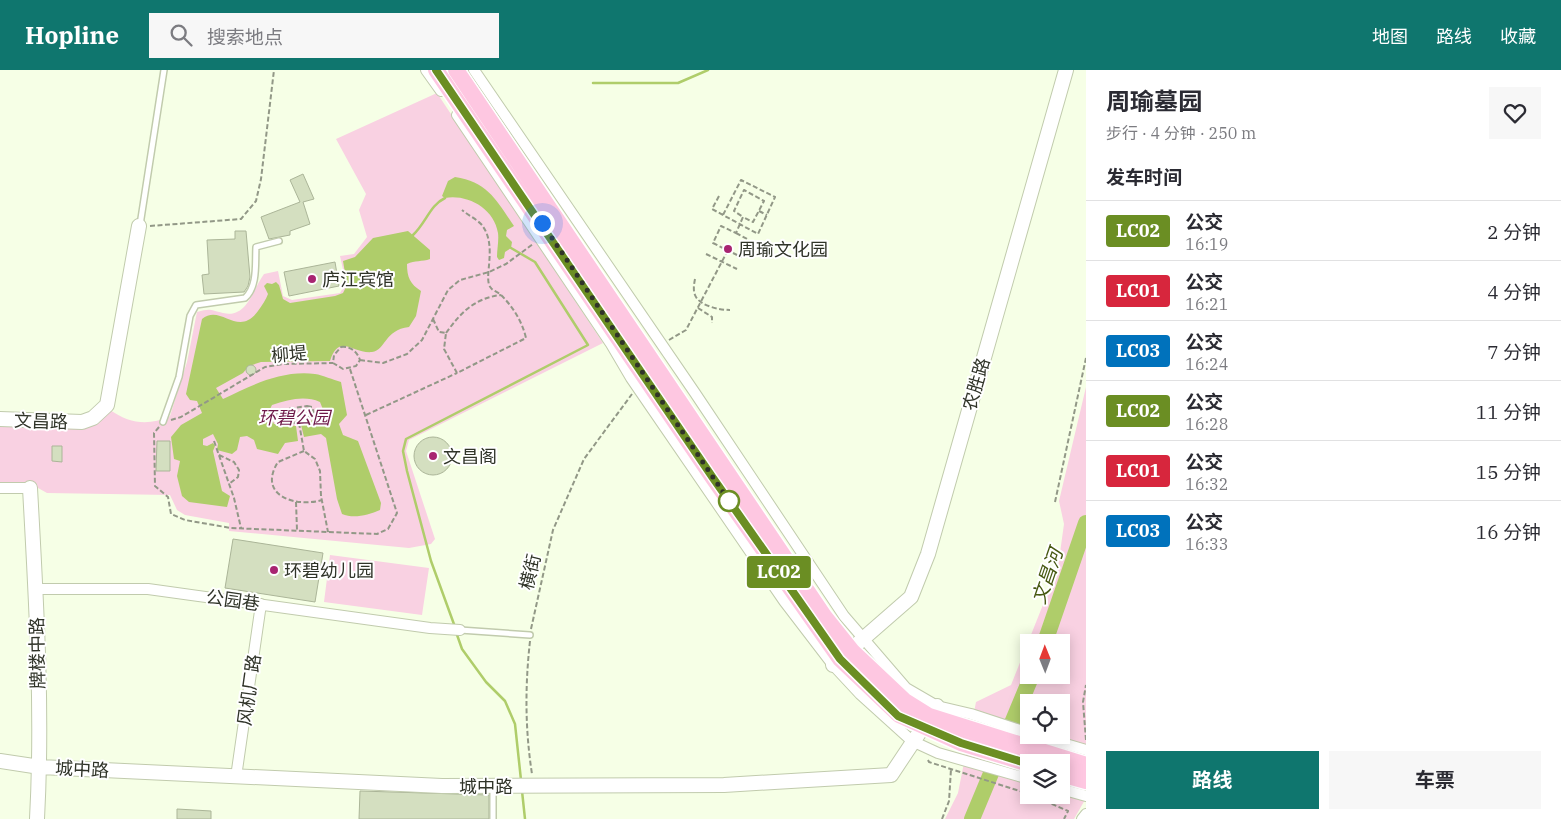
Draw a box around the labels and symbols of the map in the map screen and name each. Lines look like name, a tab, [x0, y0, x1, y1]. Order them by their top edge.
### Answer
your location	[530, 211, 555, 236]
place label: 周瑜文化园	[738, 238, 828, 261]
marker: 周瑜文化园	[722, 243, 734, 255]
place label: 庐江宾馆	[322, 268, 394, 291]
marker: 庐江宾馆	[306, 273, 318, 285]
street label: 柳堤	[270, 341, 308, 367]
street label: 农胜路	[958, 355, 994, 413]
park label: 环碧公园	[258, 406, 333, 429]
street label: 文昌路	[14, 409, 68, 433]
place label: 文昌阁	[443, 445, 497, 468]
marker: 文昌阁	[427, 450, 439, 462]
unlabelled marker	[718, 490, 740, 512]
water label: 文昌河	[1026, 541, 1069, 607]
street label: 横街	[514, 552, 546, 592]
line badge: LC02	[744, 556, 814, 588]
place label: 环碧幼儿园	[284, 559, 374, 582]
marker: 环碧幼儿园	[268, 564, 280, 576]
street label: 公园巷	[205, 585, 261, 615]
street label: 牌楼中路	[25, 617, 49, 689]
north arrow	[1020, 634, 1070, 684]
street label: 风机厂路	[233, 653, 265, 727]
street label: 城中路	[54, 756, 110, 782]
street label: 城中路	[459, 775, 513, 798]

